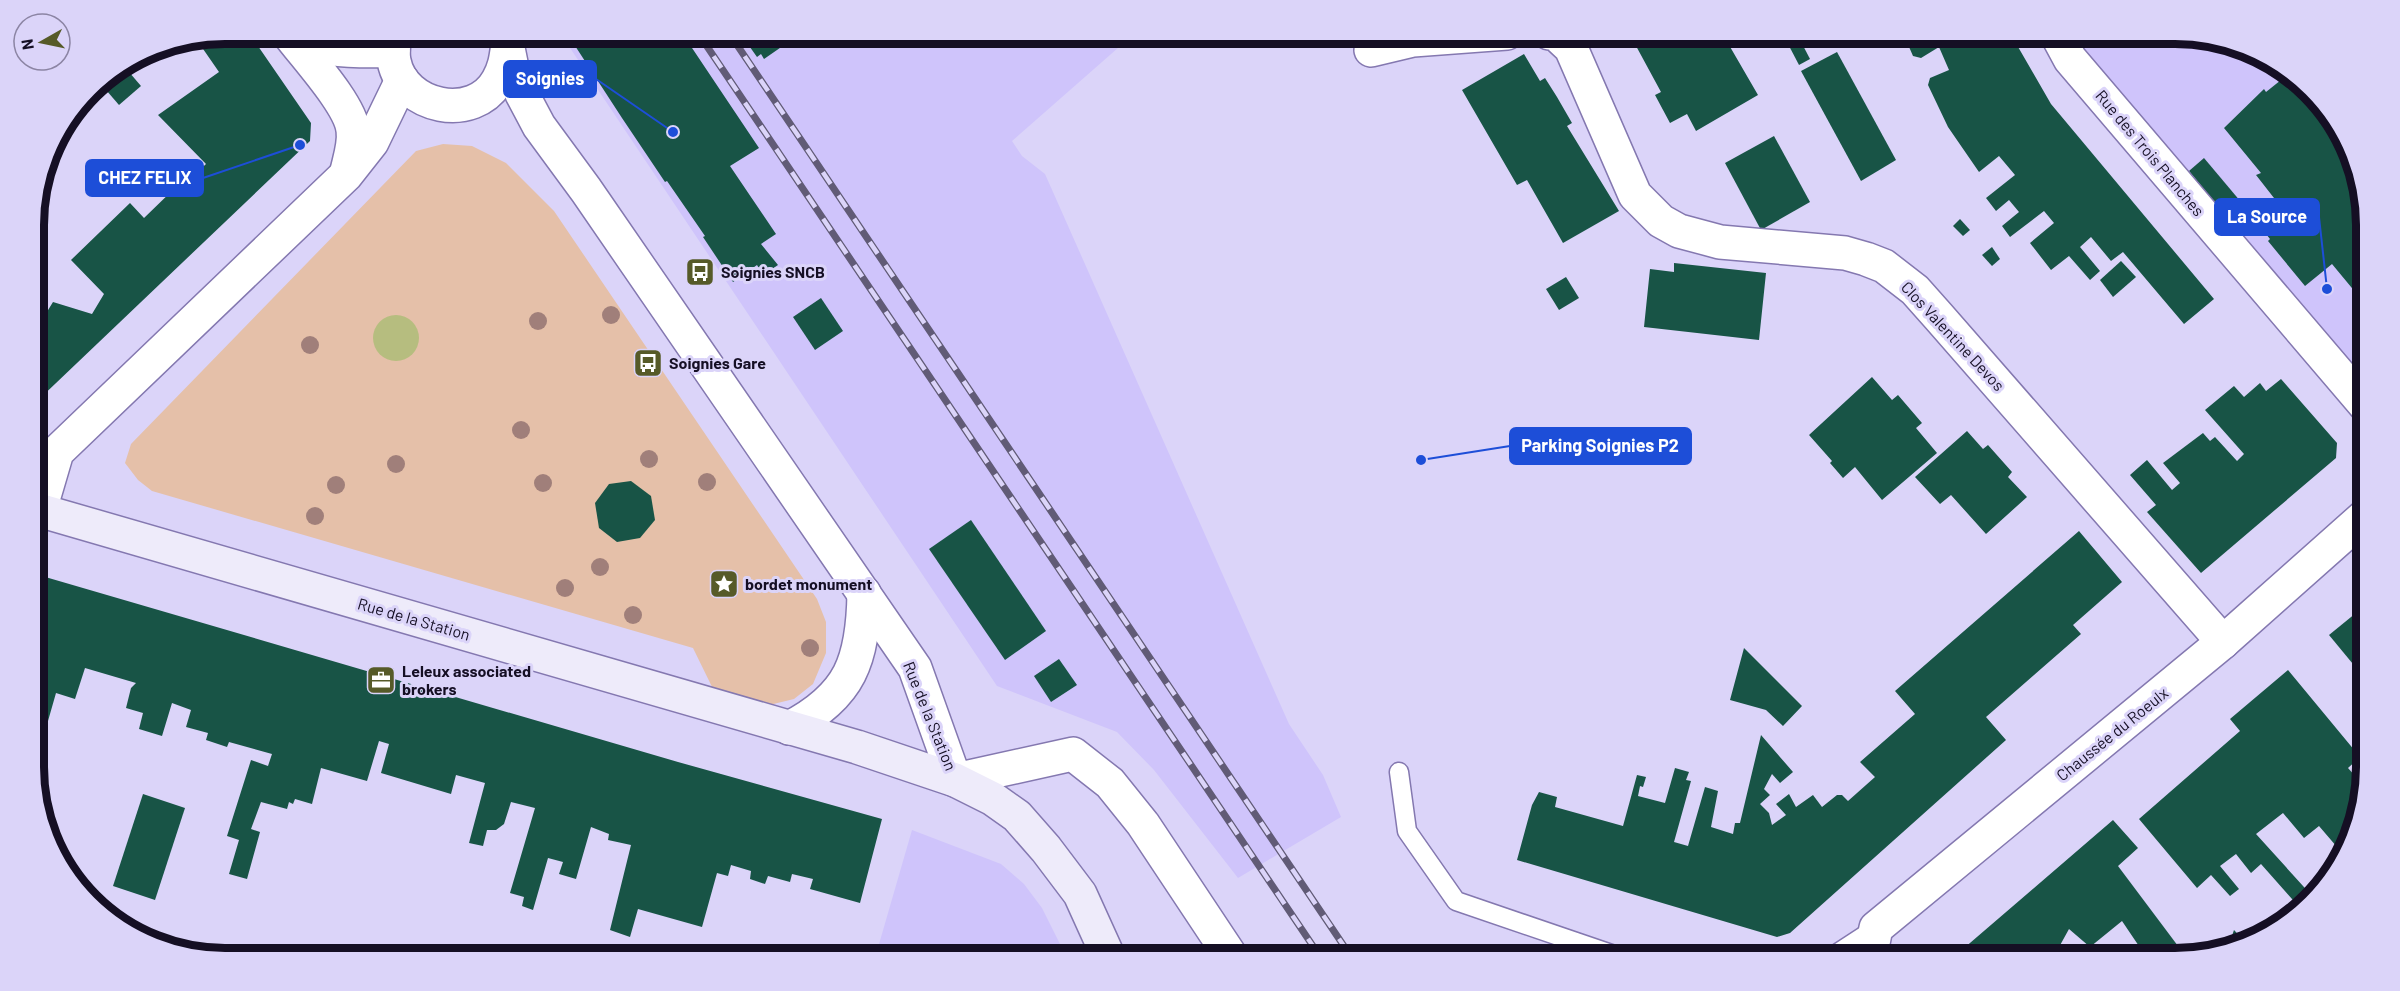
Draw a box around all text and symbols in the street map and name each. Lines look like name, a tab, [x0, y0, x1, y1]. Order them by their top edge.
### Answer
north arrow	[12, 12, 72, 72]
text: N	[16, 38, 37, 51]
callout: Soignies	[504, 61, 596, 97]
text: Soignies	[516, 67, 584, 89]
street label: Rue des Trois Planches	[2092, 86, 2209, 220]
callout: CHEZ FELIX	[86, 160, 203, 196]
text: CHEZ FELIX	[98, 166, 192, 188]
callout: La Source	[2215, 199, 2319, 235]
text: La Source	[2227, 205, 2307, 227]
bus stop icon: Soignies SNCB	[684, 256, 716, 288]
place label: Soignies SNCB	[721, 262, 825, 281]
street label: Clos Valentine Devos	[1898, 277, 2009, 394]
bus stop icon: Soignies Gare	[632, 347, 664, 379]
place label: Soignies Gare	[669, 353, 766, 372]
callout: Parking Soignies P2	[1510, 428, 1691, 464]
text: Parking Soignies P2	[1521, 434, 1679, 456]
place icon: bordet monument	[708, 568, 740, 600]
place label: bordet monument	[745, 574, 872, 593]
street label: Rue de la Station	[356, 593, 473, 644]
street label: Rue de la Station	[900, 658, 961, 773]
place label: Leleux associated brokers	[402, 661, 531, 698]
office icon: Leleux associated brokers	[365, 664, 397, 696]
street label: Chaussée du Roeulx	[2052, 683, 2172, 784]

